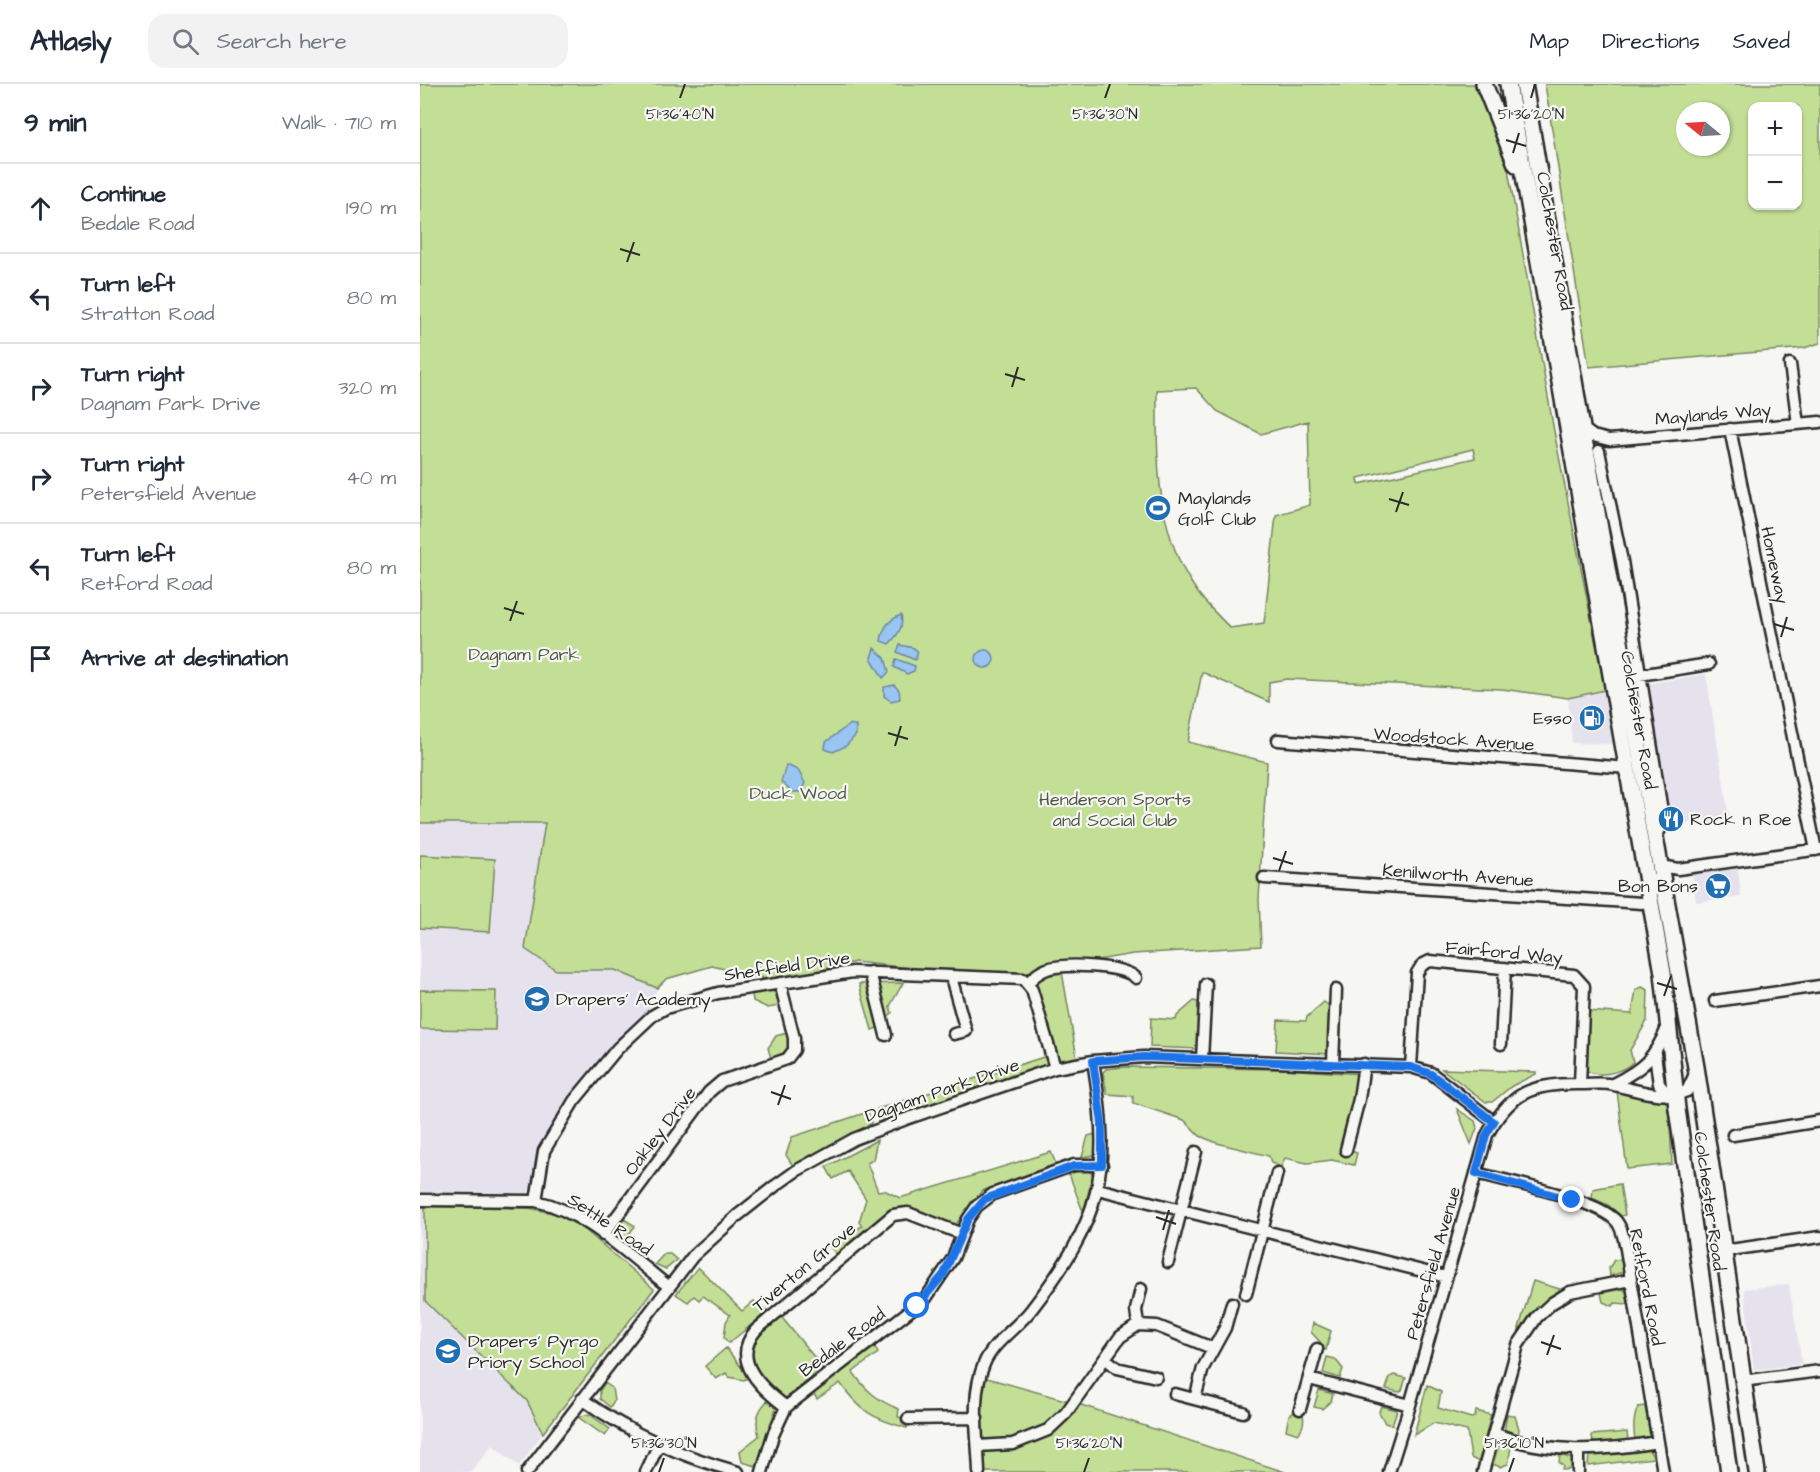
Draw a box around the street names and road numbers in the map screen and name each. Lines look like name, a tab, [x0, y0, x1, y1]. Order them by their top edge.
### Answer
street label: Colchester Road	[1530, 170, 1579, 312]
street label: Maylands Way	[1654, 397, 1772, 433]
street label: Homeway	[1753, 524, 1795, 606]
street label: Colchester Road	[1614, 649, 1663, 791]
street label: Woodstock Avenue	[1373, 721, 1535, 758]
street label: Kenilworth Avenue	[1381, 858, 1535, 893]
street label: Fairford Way	[1444, 935, 1564, 971]
street label: Sheffield Drive	[723, 945, 852, 988]
street label: Dagnam Park Drive	[862, 1052, 1023, 1130]
street label: Oakley Drive	[619, 1082, 703, 1181]
street label: Colchester Road	[1687, 1130, 1732, 1272]
street label: Petersfield Avenue	[1400, 1183, 1467, 1343]
street label: Settle Road	[563, 1187, 657, 1262]
street label: Tiverton Grove	[747, 1216, 862, 1318]
street label: Retford Road	[1623, 1227, 1670, 1348]
street label: Bedale Road	[794, 1302, 891, 1383]

